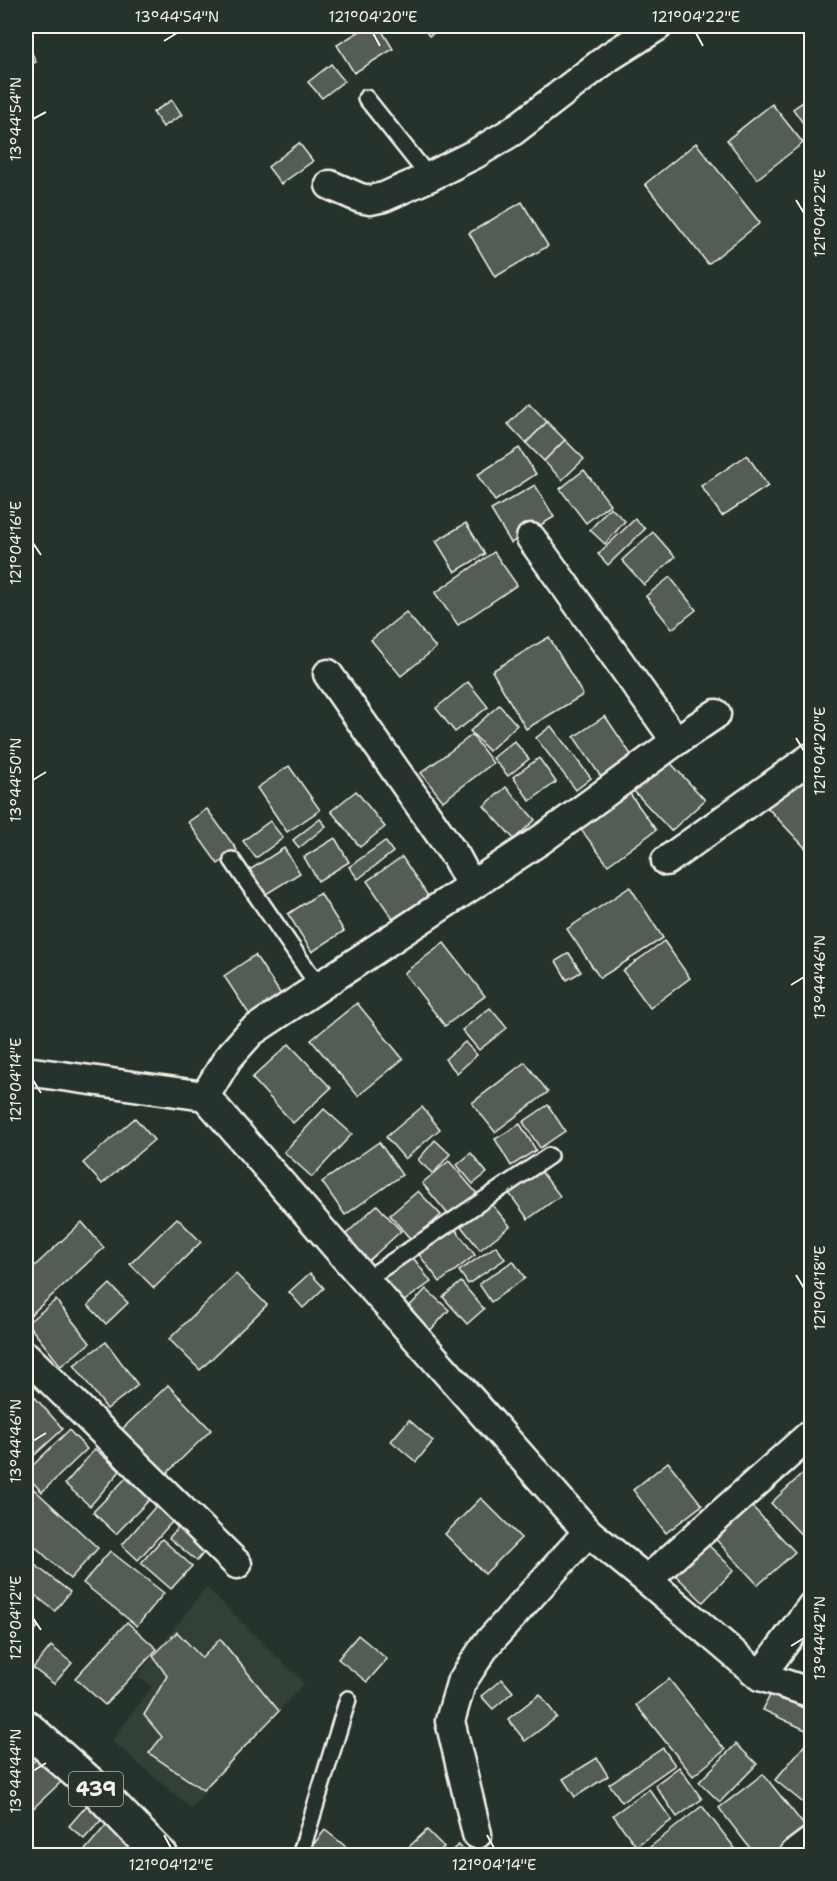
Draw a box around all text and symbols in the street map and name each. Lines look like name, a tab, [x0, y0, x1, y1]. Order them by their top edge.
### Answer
text: 13°44'54"N	[135, 7, 219, 27]
text: 121°04'20"E	[328, 7, 418, 27]
text: 121°04'22"E	[652, 7, 740, 27]
text: 13°44'54"N	[6, 77, 26, 161]
text: 121°04'22"E	[810, 169, 830, 257]
text: 121°04'16"E	[6, 501, 26, 585]
text: 121°04'20"E	[810, 706, 830, 796]
text: 13°44'50"N	[6, 737, 26, 823]
text: 13°44'46"N	[810, 935, 830, 1019]
text: 121°04'14"E	[6, 1038, 26, 1122]
text: 121°04'18"E	[810, 1245, 830, 1331]
text: 13°44'46"N	[6, 1399, 26, 1483]
text: 121°04'12"E	[6, 1576, 26, 1660]
text: 13°44'42"N	[810, 1596, 830, 1680]
text: 13°44'44"N	[6, 1728, 26, 1814]
road number: 439	[69, 1772, 123, 1806]
text: 121°04'12"E	[129, 1855, 213, 1875]
text: 121°04'14"E	[452, 1855, 536, 1875]

